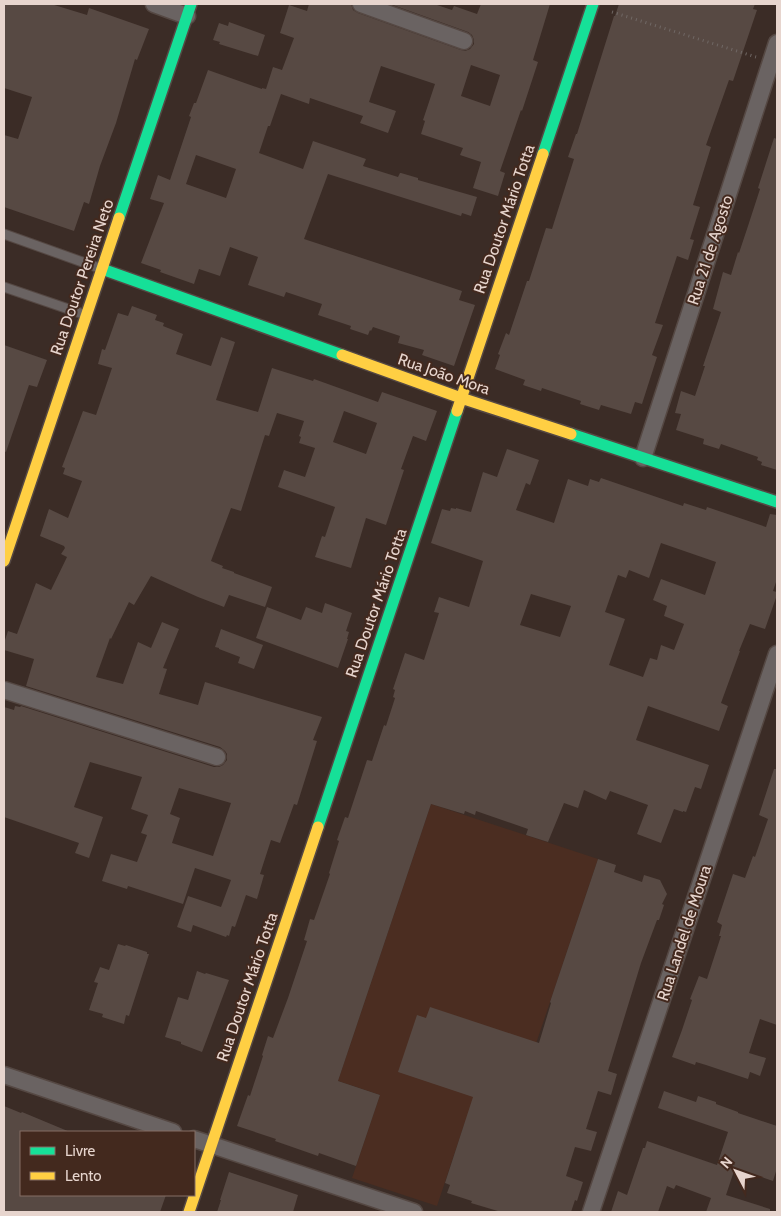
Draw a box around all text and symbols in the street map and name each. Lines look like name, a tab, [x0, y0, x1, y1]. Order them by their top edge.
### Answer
street label: Rua Doutor Mário Totta	[470, 142, 539, 296]
street label: Rua 21 de Agosto	[683, 193, 737, 307]
street label: Rua Doutor Pereira Neto	[46, 196, 118, 358]
street label: Rua João Mora	[395, 349, 493, 399]
street label: Rua Doutor Mário Totta	[342, 526, 411, 680]
street label: Rua Landel de Moura	[653, 862, 715, 1003]
street label: Rua Doutor Mário Totta	[213, 910, 282, 1064]
legend	[20, 1131, 195, 1196]
text: Livre	[65, 1142, 96, 1160]
north arrow	[711, 1146, 761, 1196]
text: N	[716, 1153, 736, 1172]
text: Lento	[65, 1167, 102, 1185]

